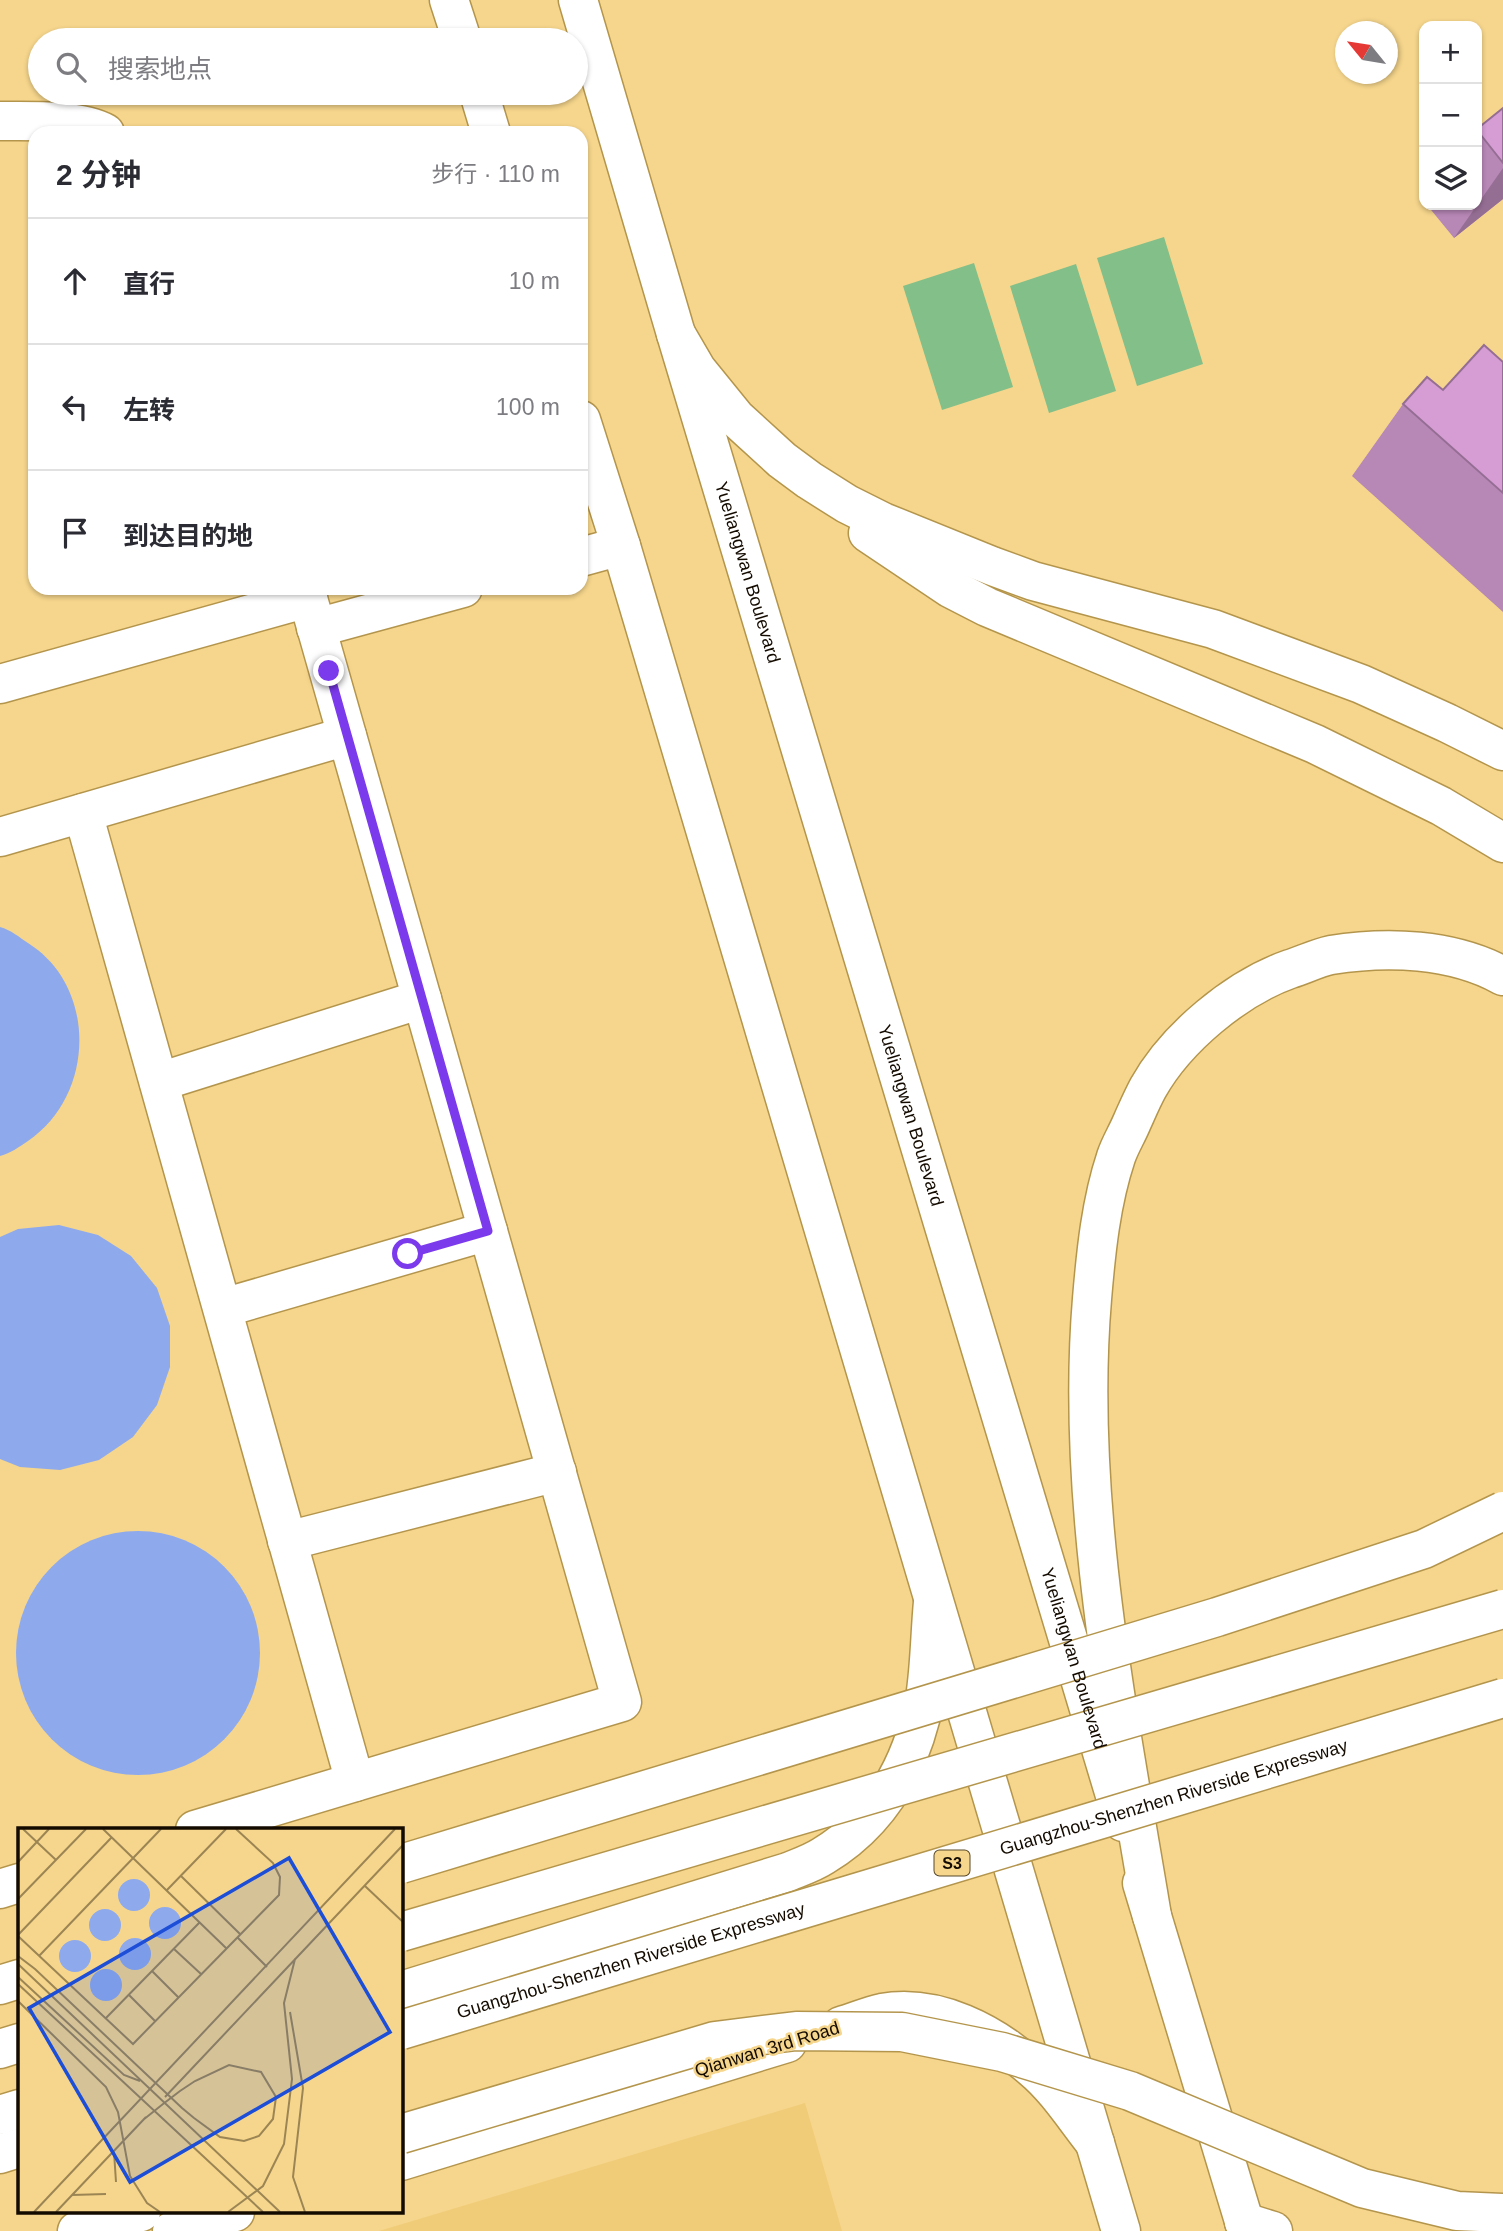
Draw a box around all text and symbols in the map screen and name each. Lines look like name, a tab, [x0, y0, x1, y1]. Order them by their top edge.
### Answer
north arrow	[1335, 21, 1398, 84]
map controls	[1419, 21, 1482, 210]
button: +	[1419, 21, 1482, 84]
search box	[28, 28, 588, 105]
icon: search	[52, 48, 90, 86]
text: 搜索地点	[108, 54, 212, 84]
button: −	[1419, 84, 1482, 147]
button: layers	[1419, 147, 1482, 210]
text: 2 分钟	[56, 158, 141, 191]
text: 步行 · 110 m	[431, 161, 560, 187]
icon: ahead	[56, 262, 94, 300]
text: 10 m	[509, 268, 560, 294]
text: 直行	[123, 269, 175, 299]
icon: left	[56, 388, 94, 426]
text: 100 m	[496, 394, 560, 420]
text: 左转	[123, 395, 175, 425]
street label: Yueliangwan Boulevard	[711, 479, 784, 665]
icon: arrive	[56, 514, 94, 552]
text: 到达目的地	[123, 521, 253, 551]
route end	[313, 655, 344, 686]
street label: Yueliangwan Boulevard	[874, 1022, 947, 1208]
route start	[392, 1238, 423, 1269]
street label: Yueliangwan Boulevard	[1037, 1565, 1111, 1751]
street label: Guangzhou-Shenzhen Riverside Expressway	[997, 1735, 1350, 1859]
inset map	[18, 1828, 402, 2214]
road number: S3	[934, 1851, 970, 1876]
street label: Guangzhou-Shenzhen Riverside Expressway	[454, 1899, 807, 2023]
street label: Qianwan 3rd Road	[692, 2017, 842, 2081]

